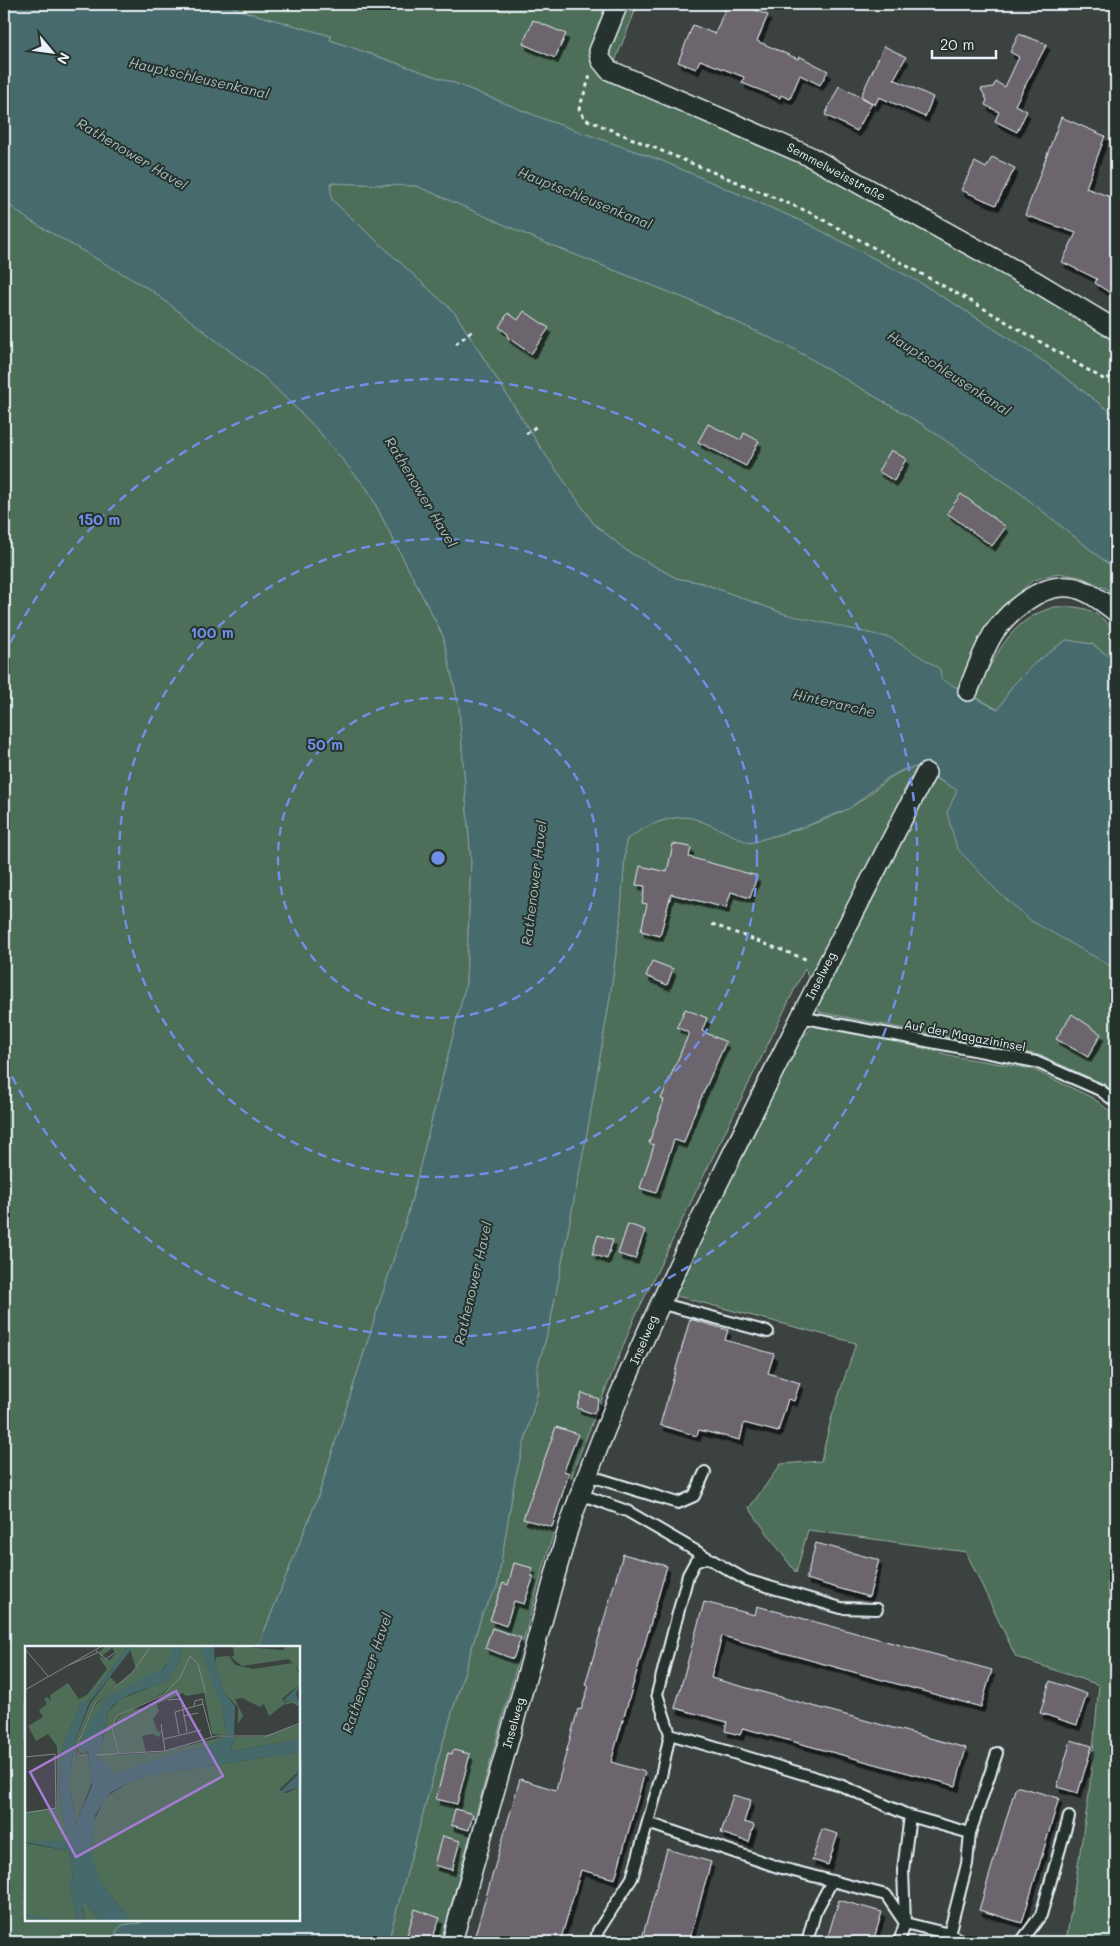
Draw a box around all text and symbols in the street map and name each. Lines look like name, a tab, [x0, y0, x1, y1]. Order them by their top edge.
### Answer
north arrow	[28, 28, 78, 78]
scale bar	[932, 28, 996, 60]
text: 20 m	[940, 34, 974, 54]
text: N	[53, 49, 75, 68]
water label: Hauptschleusenkanal	[127, 52, 272, 103]
water label: Rathenower Havel	[73, 113, 191, 194]
street label: Semmelweisstraße	[784, 138, 889, 204]
water label: Hauptschleusenkanal	[515, 162, 656, 233]
water label: Hauptschleusenkanal	[884, 326, 1015, 420]
water label: Rathenower Havel	[381, 433, 462, 551]
text: 150 m	[78, 509, 120, 529]
text: 100 m	[190, 622, 234, 642]
water label: Hinterarche	[791, 684, 877, 721]
text: 50 m	[307, 734, 343, 754]
water label: Rathenower Havel	[516, 819, 551, 947]
centre of rings	[429, 849, 447, 867]
street label: Inselweg	[801, 949, 839, 1002]
street label: Auf der Magazininsel	[903, 1015, 1027, 1055]
water label: Rathenower Havel	[449, 1219, 496, 1346]
street label: Inselweg	[626, 1313, 661, 1367]
water label: Rathenower Havel	[337, 1610, 396, 1735]
inset map	[25, 1646, 300, 1921]
street label: Inselweg	[498, 1696, 528, 1750]

